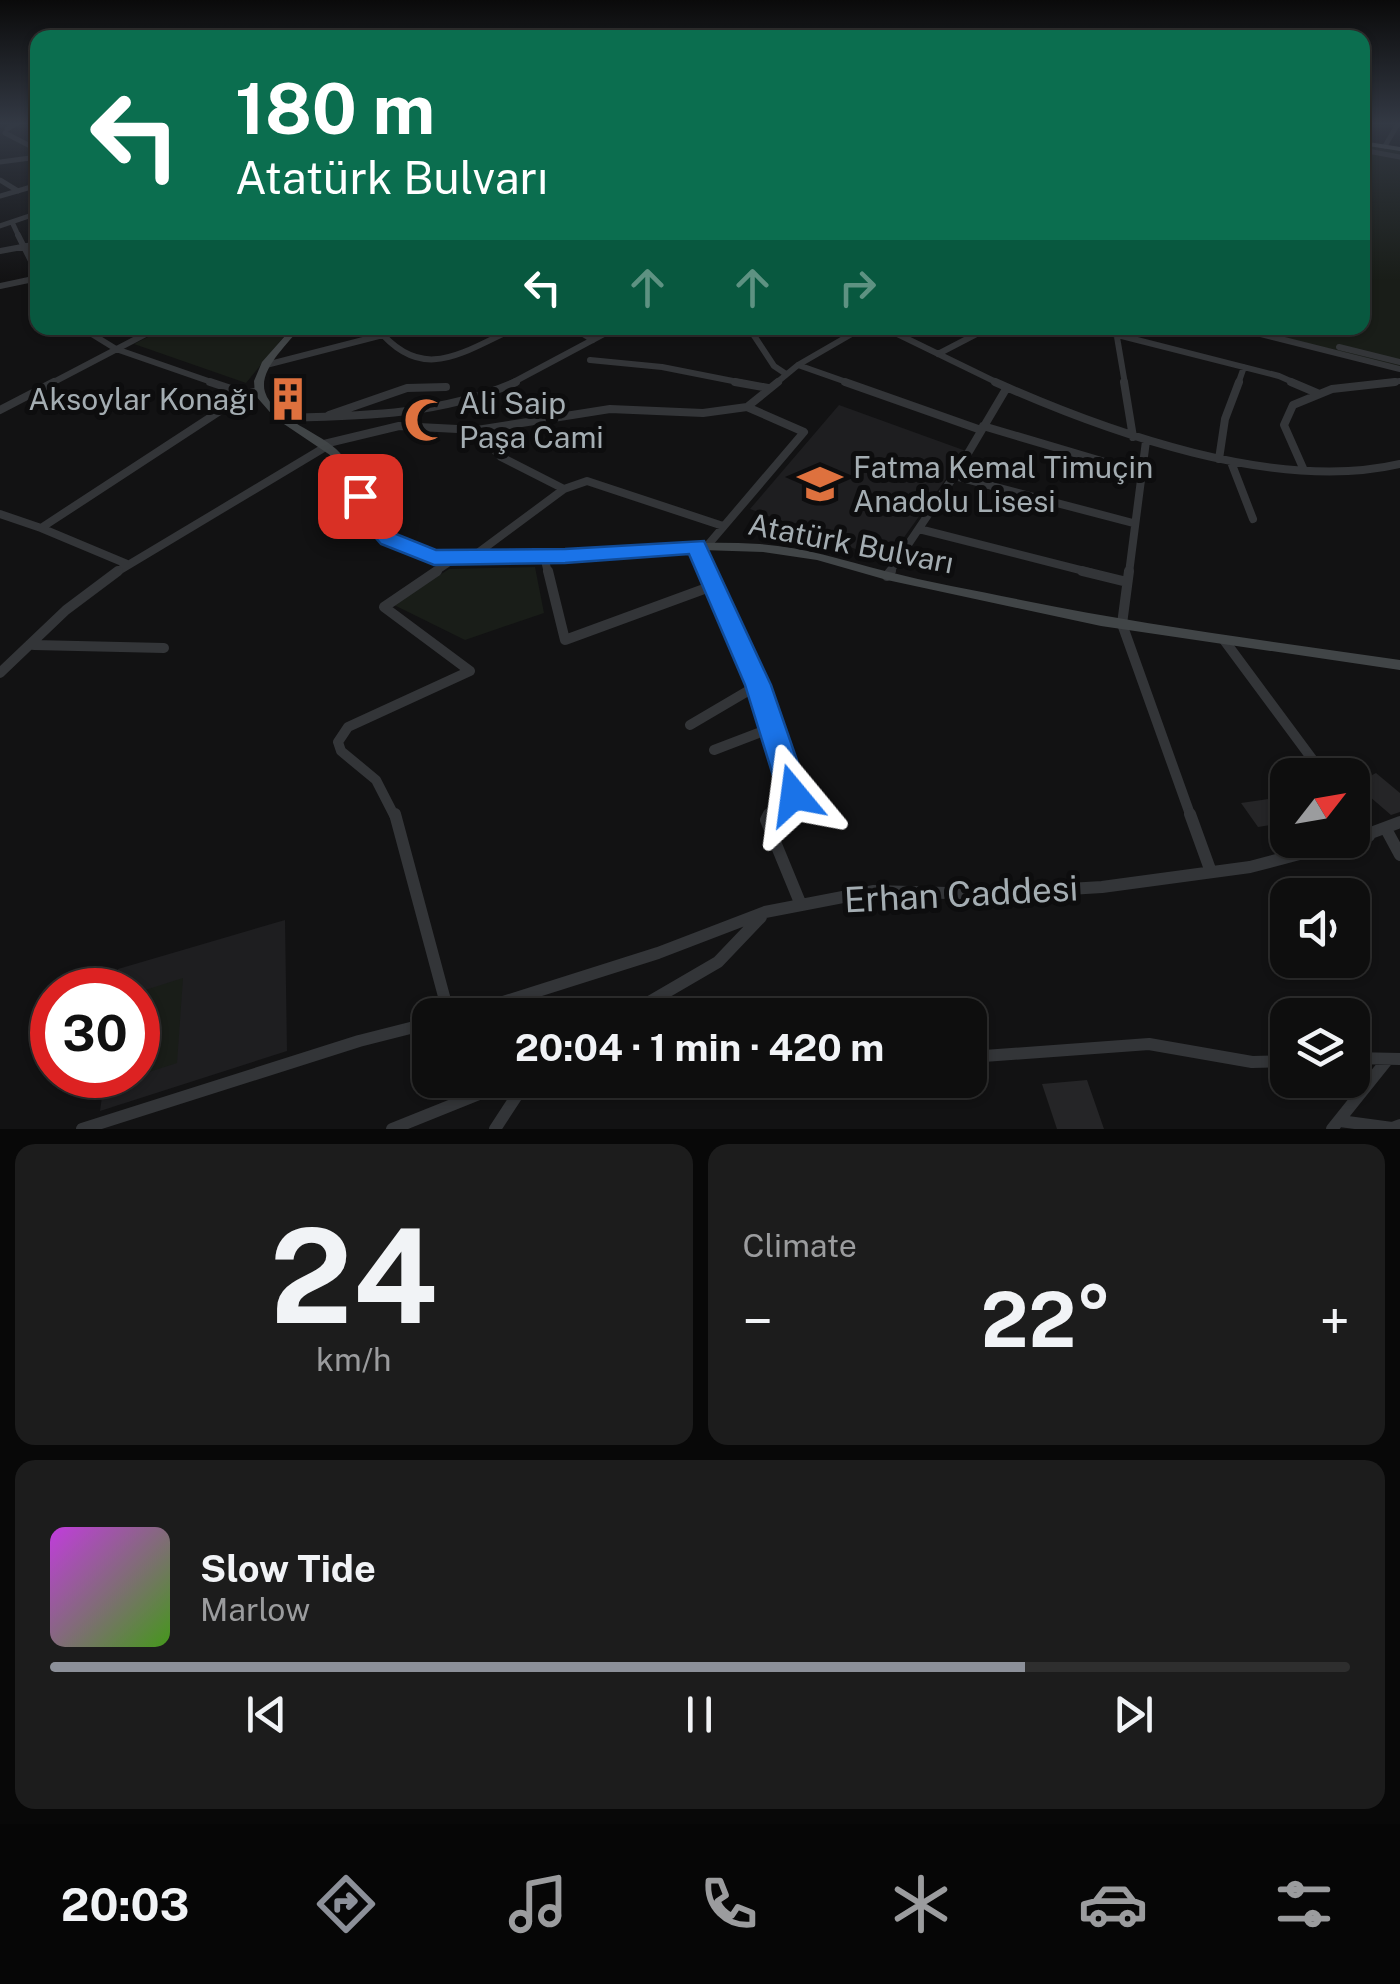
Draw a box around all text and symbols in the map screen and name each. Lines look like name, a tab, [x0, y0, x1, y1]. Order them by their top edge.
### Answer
text: 180 m	[235, 67, 435, 150]
icon: left	[70, 70, 200, 200]
text: Atatürk Bulvarı	[235, 151, 548, 204]
icon: left	[515, 260, 570, 315]
icon: ahead	[620, 260, 675, 315]
icon: ahead	[725, 260, 780, 315]
icon: right	[830, 260, 885, 315]
building icon: Aksoylar Konağı	[264, 375, 312, 423]
place label: Aksoylar Konağı	[28, 381, 255, 417]
place label: Ali Saip Paşa Cami	[459, 385, 604, 455]
mosque icon: Ali Saip Paşa Cami	[402, 396, 450, 444]
place label: Fatma Kemal Timuçin Anadolu Lisesi	[853, 449, 1153, 519]
pin	[318, 454, 403, 539]
school or university icon: Fatma Kemal Timuçin Anadolu Lisesi	[796, 460, 844, 508]
icon: arrive	[333, 469, 388, 524]
street label: Atatürk Bulvarı	[745, 505, 957, 581]
position arrow	[742, 743, 846, 847]
north arrow	[1270, 758, 1370, 858]
map controls	[1270, 758, 1370, 1098]
street label: Erhan Caddesi	[843, 867, 1079, 921]
button: sound	[1270, 878, 1370, 978]
speed limit sign: 30	[30, 968, 160, 1098]
button: layers	[1270, 998, 1370, 1098]
text: 20:04 · 1 min · 420 m	[515, 1025, 884, 1070]
text: 24	[270, 1200, 438, 1352]
text: Climate	[743, 1227, 857, 1264]
text: 22°	[981, 1276, 1112, 1364]
text: −	[743, 1289, 773, 1353]
text: +	[1320, 1289, 1350, 1353]
text: km/h	[316, 1341, 391, 1378]
text: Slow Tide	[200, 1546, 376, 1591]
text: Marlow	[200, 1591, 310, 1628]
icon: previous	[239, 1687, 294, 1742]
icon: pause	[672, 1687, 727, 1742]
icon: next	[1106, 1687, 1161, 1742]
icon: directions	[311, 1869, 381, 1939]
icon: music	[503, 1869, 573, 1939]
icon: phone	[694, 1869, 764, 1939]
icon: climate	[886, 1869, 956, 1939]
icon: car	[1078, 1869, 1148, 1939]
icon: filters	[1269, 1869, 1339, 1939]
text: 20:03	[61, 1878, 189, 1931]

